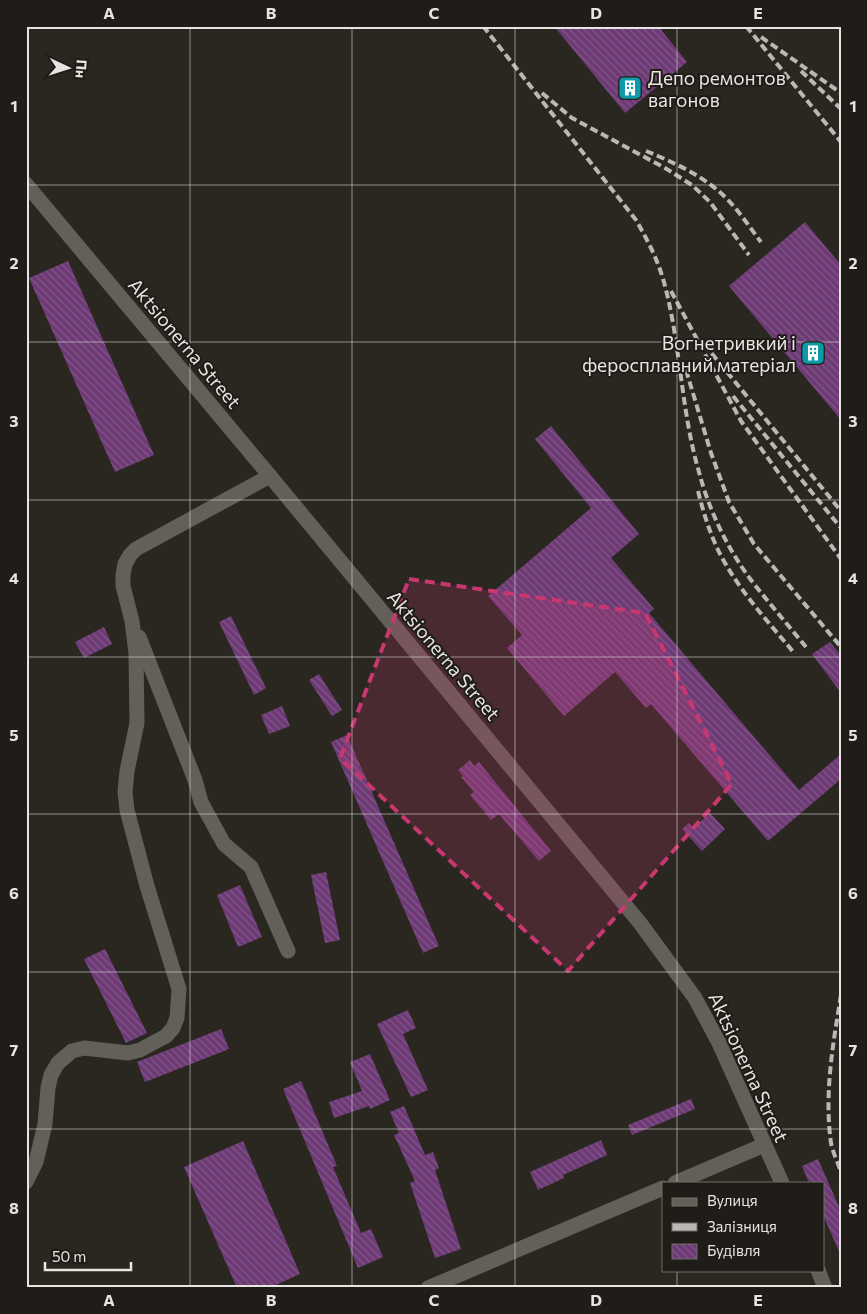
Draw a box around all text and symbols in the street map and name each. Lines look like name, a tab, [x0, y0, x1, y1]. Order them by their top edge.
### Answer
text: A	[103, 3, 115, 22]
text: B	[266, 3, 277, 22]
text: C	[429, 3, 440, 22]
text: D	[590, 3, 602, 22]
text: E	[753, 3, 763, 22]
north arrow	[42, 42, 92, 92]
text: Пн	[72, 59, 91, 79]
place label: Депо ремонтов вагонов	[648, 66, 786, 111]
building icon: Депо ремонтов вагонов	[617, 75, 643, 101]
text: 1	[10, 96, 18, 115]
text: 1	[849, 96, 857, 115]
text: 2	[9, 253, 19, 272]
text: 2	[848, 253, 858, 272]
street label: Aktsionerna Street	[124, 273, 246, 413]
place label: Вогнетривкий і феросплавний матеріал	[582, 331, 796, 376]
building icon: Вогнетривкий і феросплавний матеріал	[800, 340, 826, 366]
text: 3	[9, 411, 19, 430]
text: 3	[848, 411, 858, 430]
text: 4	[9, 568, 19, 587]
text: 4	[848, 568, 858, 587]
street label: Aktsionerna Street	[383, 585, 505, 725]
text: 5	[9, 725, 19, 744]
text: 5	[848, 725, 858, 744]
text: 6	[9, 883, 19, 902]
text: 6	[848, 883, 858, 902]
street label: Aktsionerna Street	[704, 988, 794, 1146]
text: 7	[10, 1040, 19, 1059]
text: 7	[849, 1040, 858, 1059]
legend	[662, 1182, 824, 1272]
text: Вулиця	[707, 1191, 758, 1209]
text: 8	[9, 1198, 19, 1217]
text: 8	[848, 1198, 858, 1217]
text: Залізниця	[707, 1217, 777, 1235]
scale bar	[45, 1239, 131, 1271]
text: Будівля	[707, 1241, 760, 1259]
text: 50 m	[52, 1247, 86, 1265]
text: A	[103, 1290, 115, 1309]
text: B	[266, 1290, 277, 1309]
text: C	[429, 1290, 440, 1309]
text: D	[590, 1290, 602, 1309]
text: E	[753, 1290, 763, 1309]

